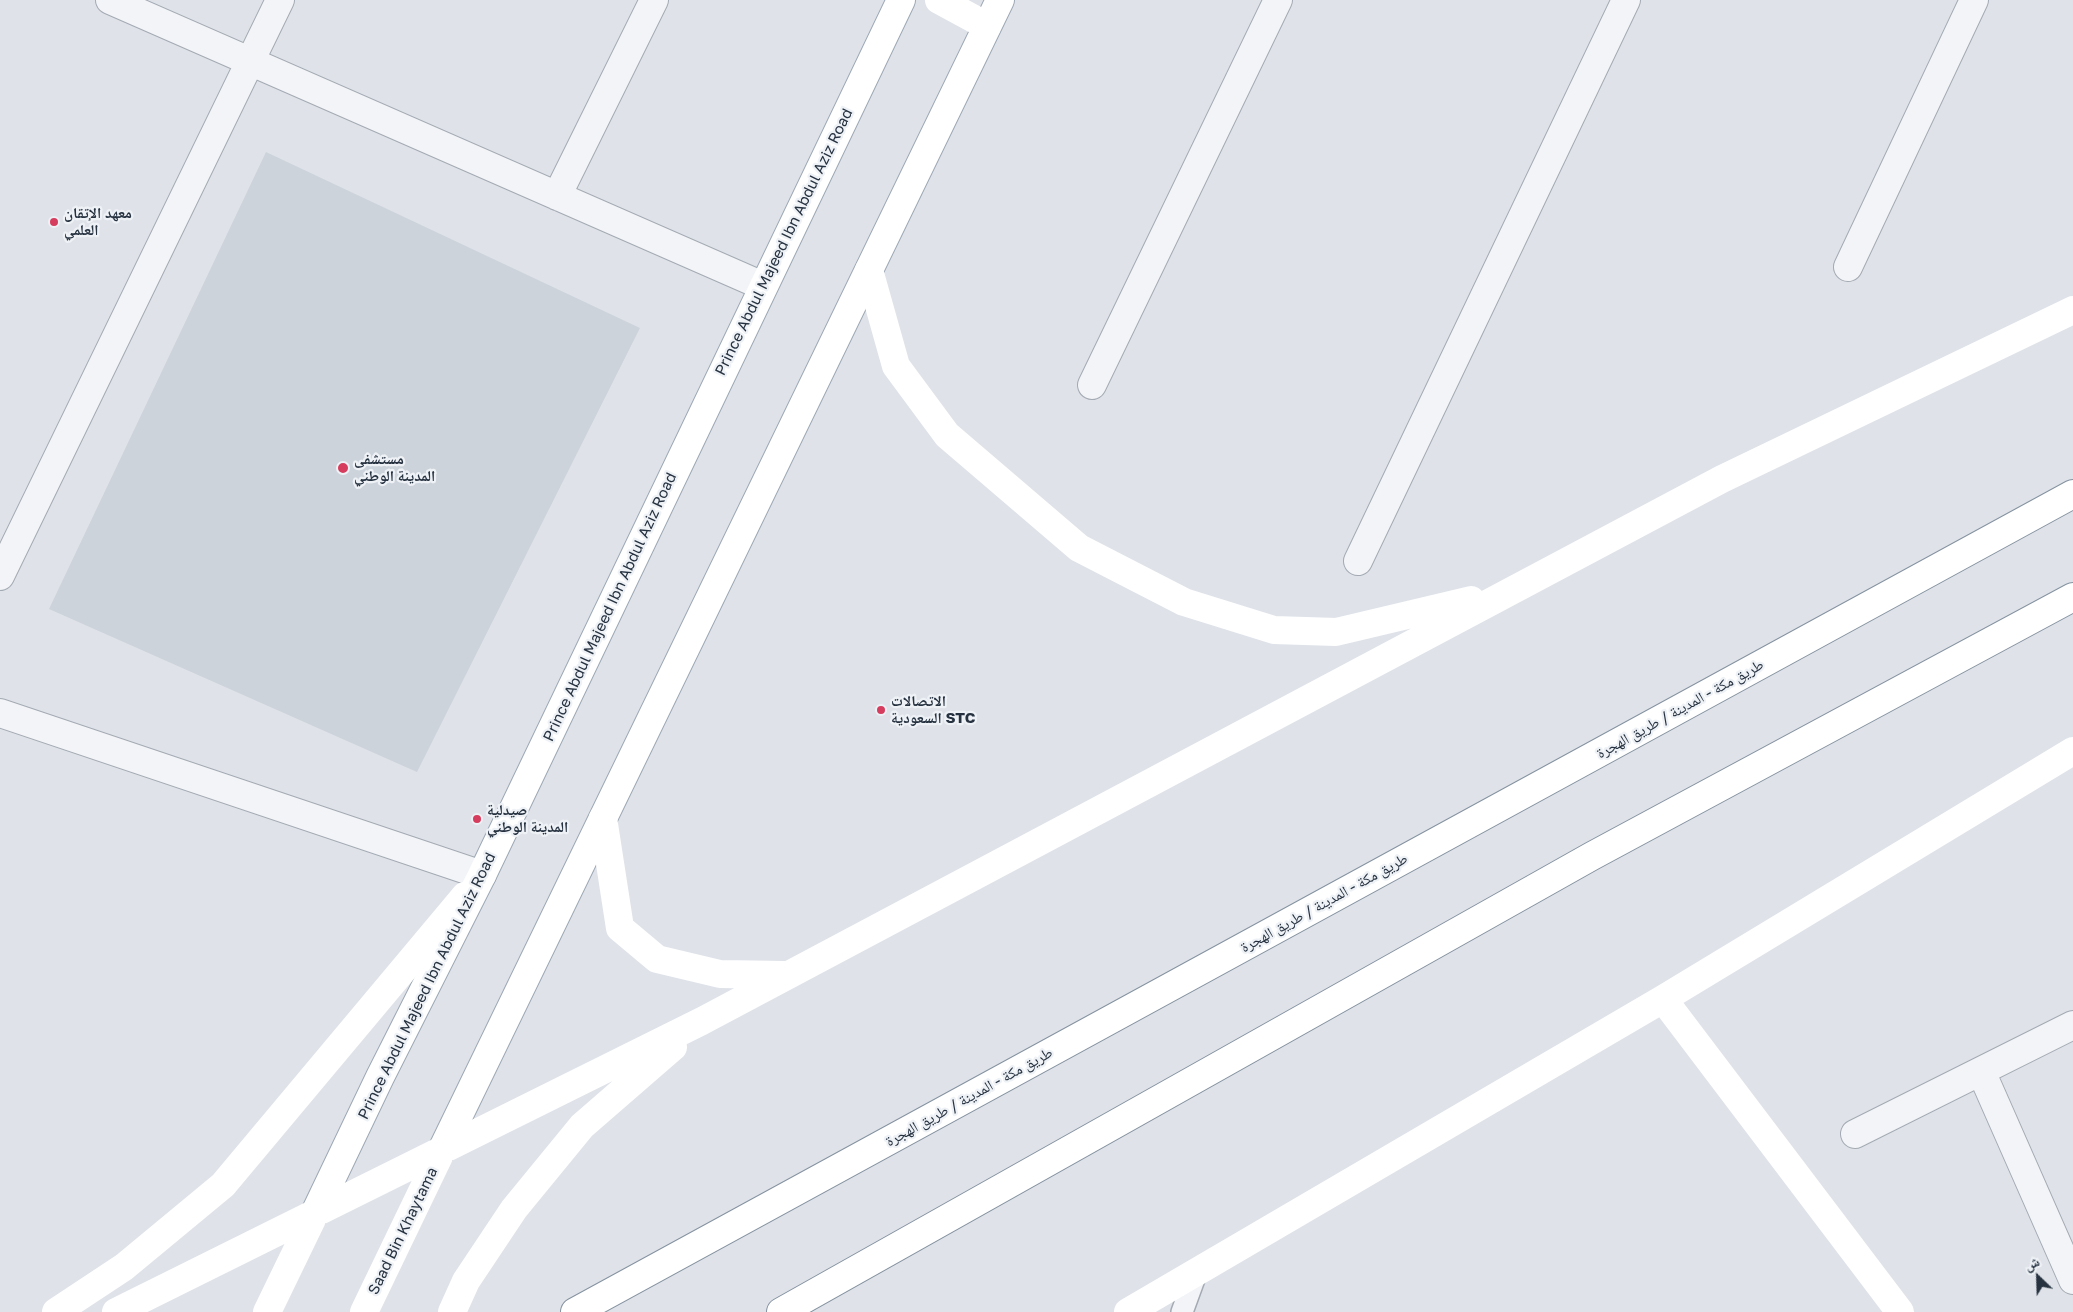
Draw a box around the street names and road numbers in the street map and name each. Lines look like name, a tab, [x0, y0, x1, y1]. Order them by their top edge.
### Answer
street label: Prince Abdul Majeed Ibn Abdul Aziz Road	[711, 106, 857, 378]
street label: Prince Abdul Majeed Ibn Abdul Aziz Road	[540, 470, 680, 744]
street label: طريق مكة - المدينة / طريق الهجرة	[1593, 655, 1767, 763]
street label: طريق مكة - المدينة / طريق الهجرة	[1237, 849, 1411, 957]
street label: Prince Abdul Majeed Ibn Abdul Aziz Road	[354, 850, 500, 1122]
street label: طريق مكة - المدينة / طريق الهجرة	[882, 1043, 1056, 1151]
street label: Saad Bin Khaytama	[364, 1164, 442, 1298]

